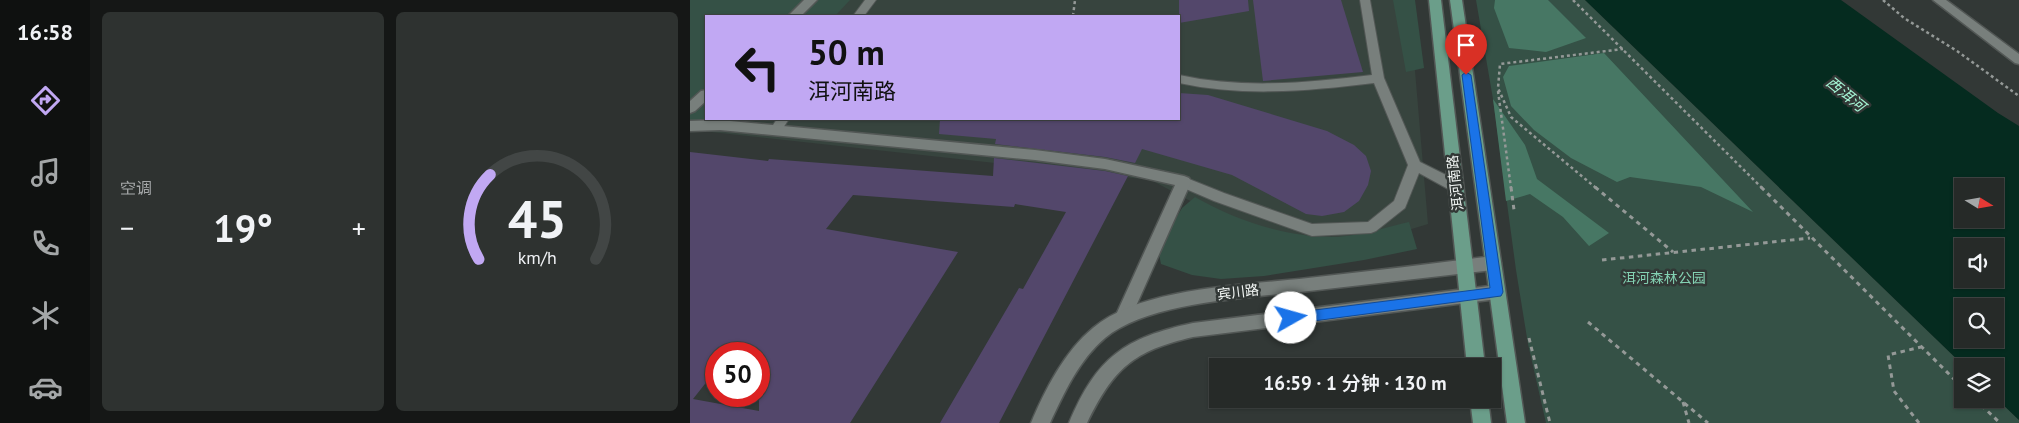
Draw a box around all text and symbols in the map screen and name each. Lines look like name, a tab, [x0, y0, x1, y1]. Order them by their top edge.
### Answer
text: 16:58	[17, 18, 73, 46]
pin	[1445, 24, 1487, 75]
text: 50 m	[808, 29, 885, 75]
icon: arrive	[1452, 31, 1480, 59]
icon: left	[725, 35, 790, 100]
water label: 西洱河	[1823, 72, 1872, 117]
text: 洱河南路	[808, 77, 896, 105]
icon: directions	[28, 83, 63, 118]
street label: 洱河南路	[1443, 154, 1467, 212]
icon: music	[28, 155, 63, 190]
text: 空调	[120, 178, 152, 198]
north arrow	[1954, 178, 2004, 228]
map controls	[1954, 178, 2004, 408]
text: 45	[508, 185, 566, 252]
text: 19°	[213, 203, 273, 252]
text: −	[120, 209, 134, 246]
text: +	[352, 209, 366, 246]
icon: phone	[28, 226, 63, 261]
button: sound	[1954, 238, 2004, 288]
text: km/h	[517, 246, 557, 269]
park label: 洱河森林公园	[1622, 269, 1706, 287]
street label: 宾川路	[1216, 281, 1260, 303]
position arrow	[1264, 291, 1316, 343]
icon: climate	[28, 298, 63, 333]
button: search	[1954, 298, 2004, 348]
speed limit sign: 50	[705, 342, 770, 407]
button: layers	[1954, 358, 2004, 408]
icon: car	[28, 370, 63, 405]
text: 16:59 · 1 分钟 · 130 m	[1263, 371, 1447, 395]

